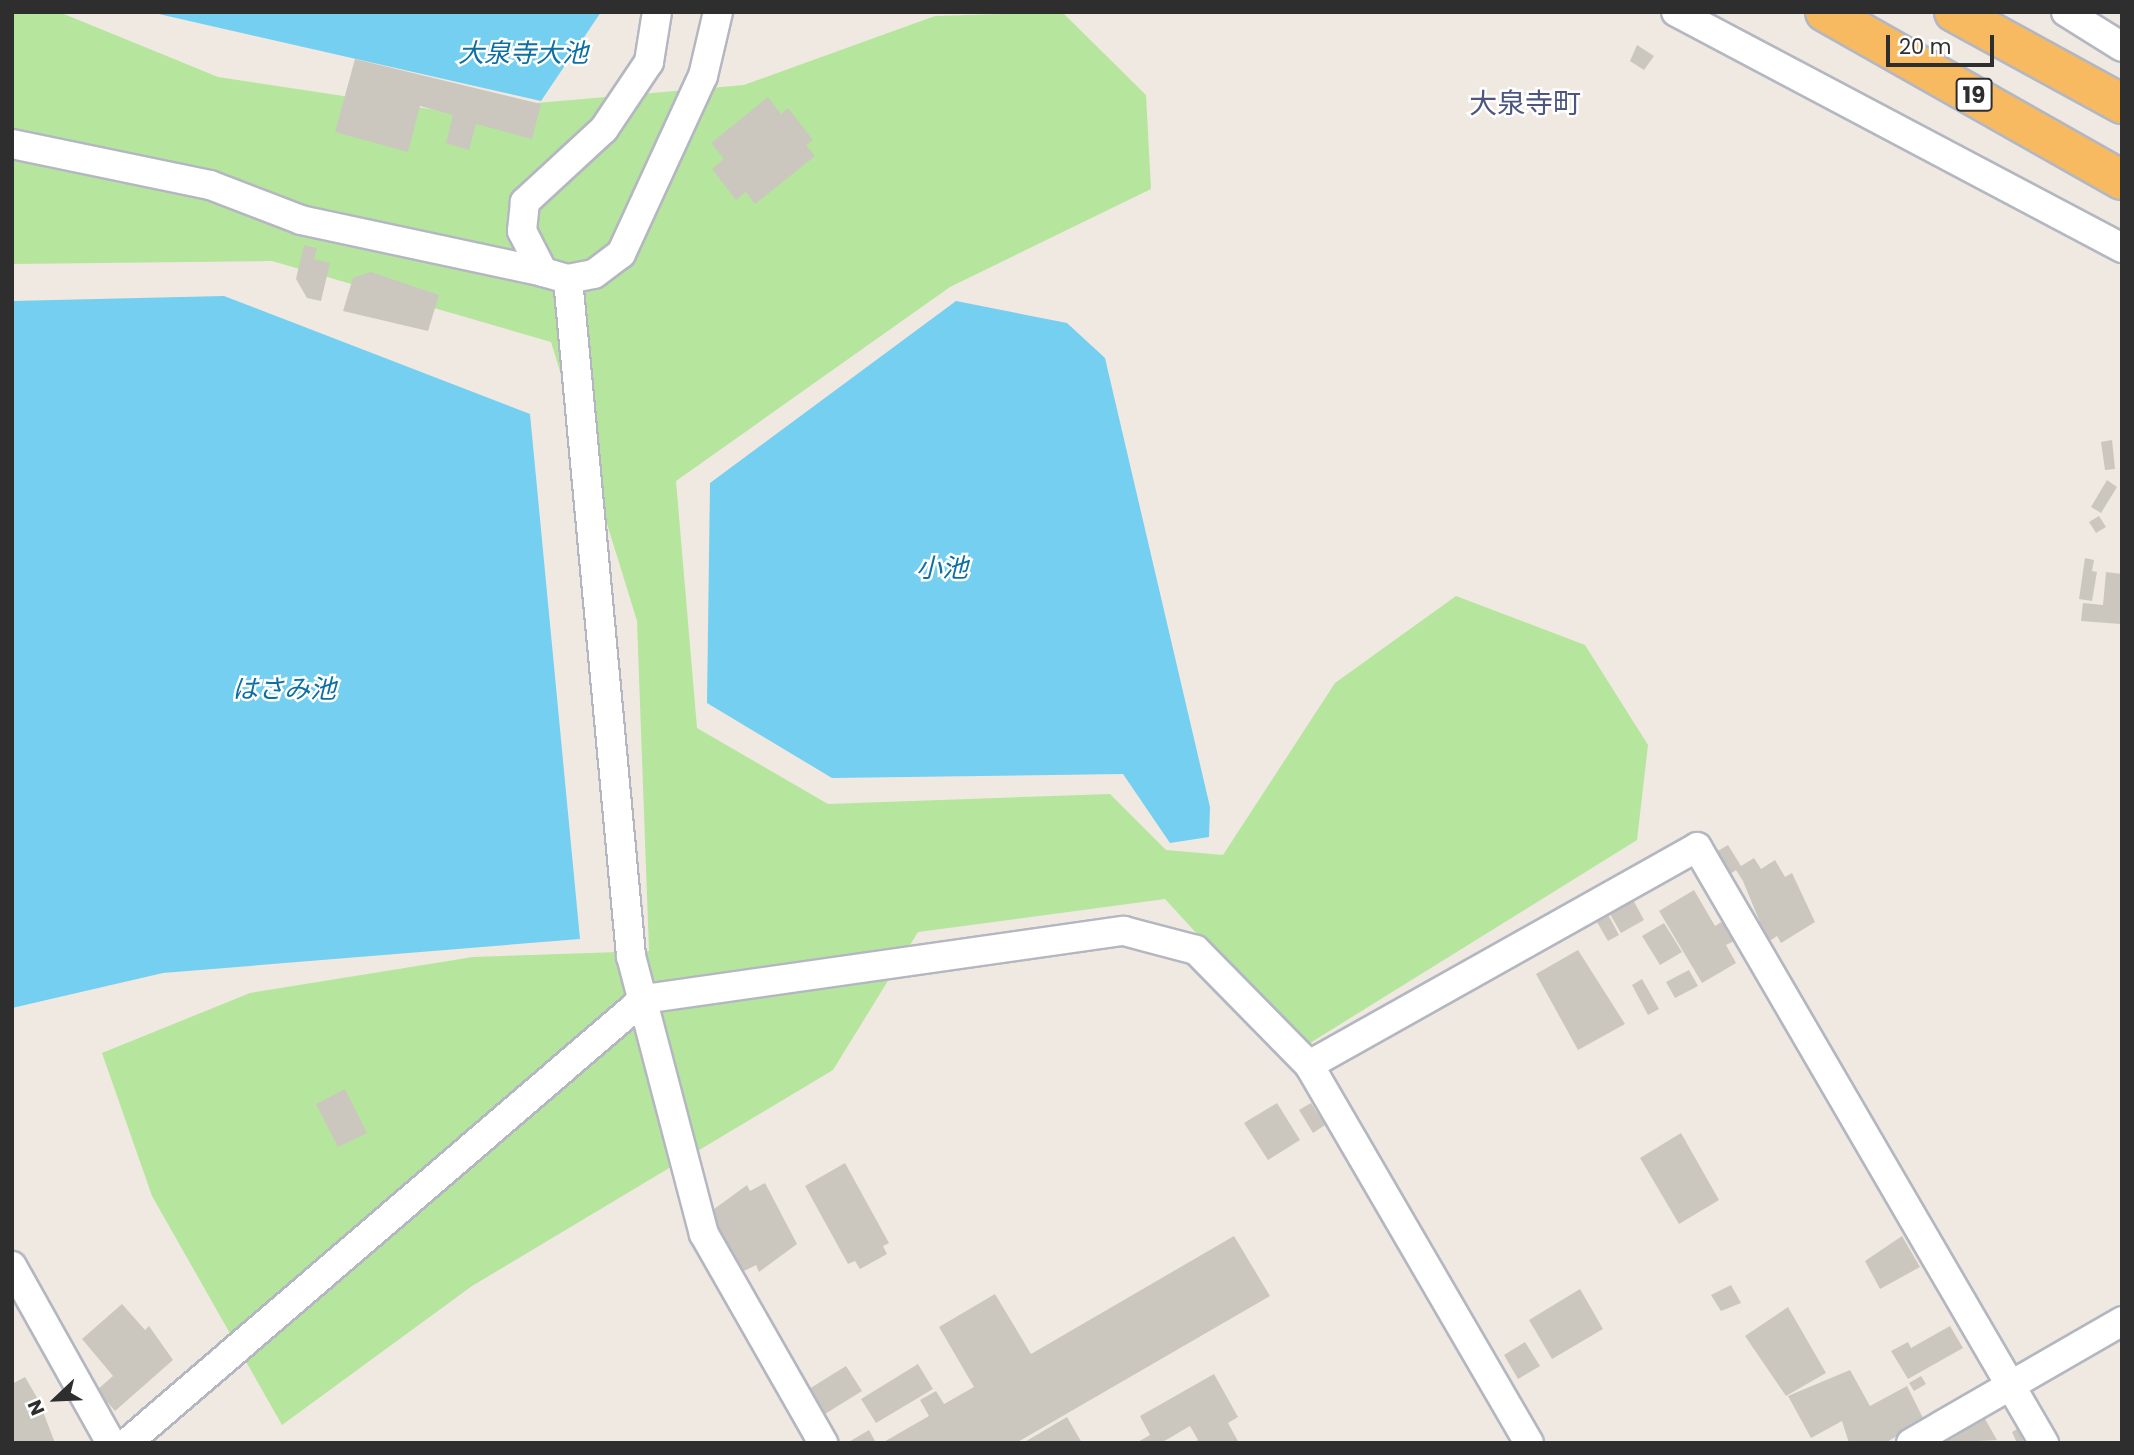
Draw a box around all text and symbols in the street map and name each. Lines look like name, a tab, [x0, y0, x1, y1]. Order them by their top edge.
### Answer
scale bar	[1889, 21, 1997, 65]
text: 20 m	[1899, 32, 1952, 61]
water label: 大泉寺大池	[458, 38, 588, 70]
road number: 19	[1955, 76, 1993, 114]
district label: 大泉寺町	[1469, 87, 1581, 121]
water label: 小池	[916, 553, 968, 585]
water label: はさみ池	[232, 674, 336, 706]
north arrow	[21, 1364, 91, 1434]
text: N	[21, 1396, 51, 1419]

